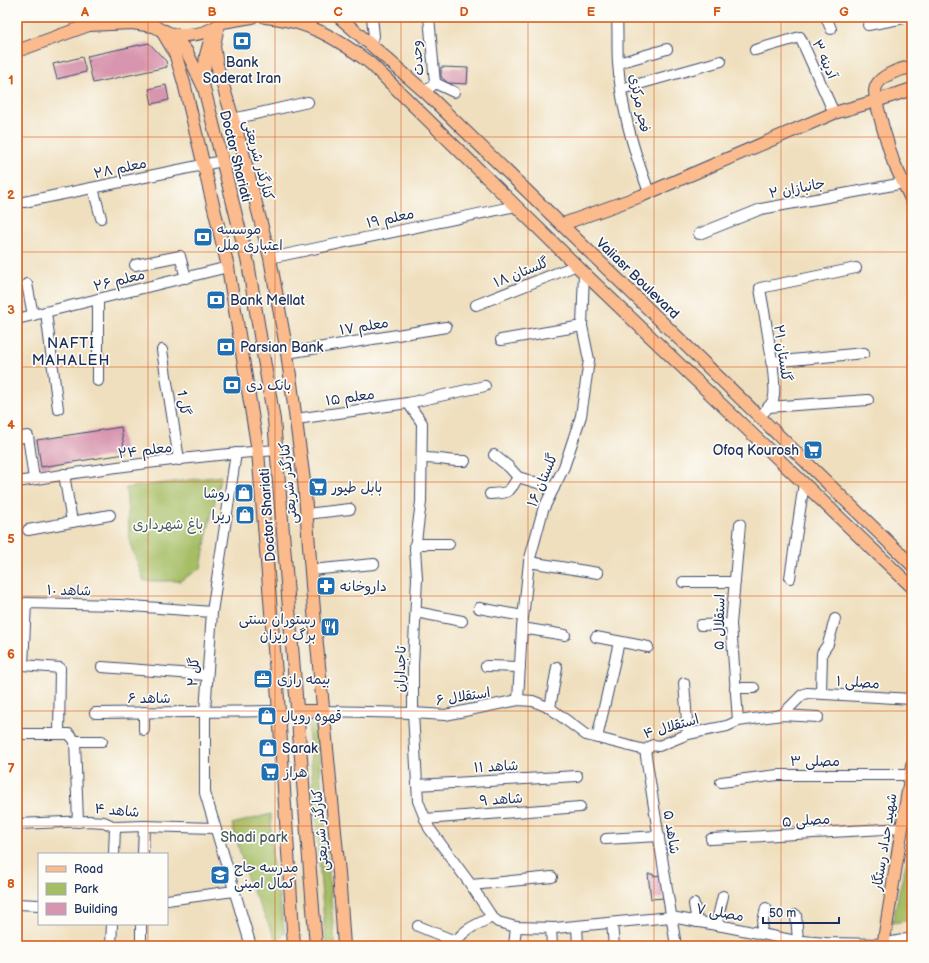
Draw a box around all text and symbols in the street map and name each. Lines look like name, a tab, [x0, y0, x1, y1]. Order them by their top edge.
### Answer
text: A	[80, 4, 89, 20]
text: B	[207, 4, 217, 20]
text: C	[333, 4, 343, 20]
text: D	[459, 4, 469, 20]
text: E	[587, 4, 596, 20]
text: F	[713, 4, 721, 20]
text: G	[839, 4, 849, 20]
bank icon: Bank Saderat Iran	[231, 30, 253, 52]
street label: آدینه ۳	[808, 37, 841, 82]
street label: وحدت	[407, 40, 428, 76]
place label: Bank Saderat Iran	[203, 54, 281, 87]
text: 1	[8, 72, 14, 88]
street label: فجر مرکزی	[626, 72, 653, 134]
street label: Doctor Shariati	[216, 109, 255, 204]
street label: کنارگذر شریعتی	[240, 118, 277, 202]
street label: معلم ۲۸	[92, 155, 149, 184]
street label: جانبازان ۲	[768, 175, 827, 202]
text: 2	[7, 187, 15, 203]
street label: معلم ۱۹	[365, 205, 416, 234]
place label: موسسه اعتباری ملل	[217, 221, 283, 254]
bank icon: موسسه اعتباری ملل	[192, 226, 214, 248]
street label: Valiasr Boulevard	[592, 234, 683, 322]
street label: گلستان ۱۸	[491, 254, 551, 291]
street label: معلم ۲۶	[92, 266, 147, 297]
bank icon: Bank Mellat	[205, 289, 227, 311]
place label: Bank Mellat	[230, 292, 306, 309]
text: 3	[7, 302, 15, 318]
street label: معلم ۱۷	[338, 314, 390, 341]
street label: گلستان ۲۱	[770, 323, 795, 383]
district label: NAFTI MAHALEH	[32, 334, 110, 370]
bank icon: Parsian Bank	[215, 336, 237, 358]
place label: Parsian Bank	[240, 339, 323, 356]
bank icon: بانک دی	[221, 374, 243, 396]
place label: بانک دی	[246, 377, 291, 394]
street label: معلم ۱۵	[324, 386, 376, 411]
street label: گل 1	[173, 389, 194, 417]
text: 4	[7, 417, 15, 433]
street label: معلم ۲۴	[117, 439, 173, 464]
supermarket icon: Ofoq Kourosh	[802, 439, 824, 461]
street label: کنارگذر شریعتی	[276, 441, 301, 525]
place label: Ofoq Kourosh	[713, 442, 799, 459]
street label: گلستان ۱۶	[524, 451, 561, 510]
street label: Doctor Shariati	[256, 468, 279, 562]
supermarket icon: بابل طیور	[307, 476, 329, 498]
place label: بابل طیور	[331, 479, 382, 496]
shop icon: روشا	[233, 482, 255, 504]
place label: روشا	[204, 485, 230, 502]
shop icon: ریرا	[234, 504, 256, 526]
place label: ریرا	[211, 507, 231, 524]
park label: باغ شهرداری	[133, 516, 203, 534]
text: 5	[7, 531, 15, 547]
pharmacy icon: داروخانه	[315, 575, 337, 597]
place label: داروخانه	[340, 578, 387, 596]
street label: شاهد ۱۰	[47, 582, 91, 599]
street label: استقلال ۵	[711, 594, 728, 650]
place label: رستوران سنتی برگ ریزان	[239, 611, 316, 644]
restaurant icon: رستوران سنتی برگ ریزان	[319, 616, 341, 638]
street label: تاجداران	[391, 645, 410, 693]
text: 6	[7, 646, 15, 662]
street label: گل ۲	[184, 657, 203, 687]
office icon: بیمه رازی	[252, 668, 274, 690]
place label: بیمه رازی	[277, 671, 330, 688]
street label: مصلی ۱	[836, 673, 880, 692]
street label: استقلال ۶	[435, 684, 492, 709]
street label: شاهد ۶	[128, 690, 171, 707]
shop icon: قهوه رویال	[256, 705, 278, 727]
place label: قهوه رویال	[281, 708, 342, 726]
street label: استقلال ۴	[641, 710, 701, 743]
shop icon: Sarak	[257, 737, 279, 759]
place label: Sarak	[282, 740, 318, 757]
street label: مصلی ۳	[790, 753, 840, 770]
street label: شاهد ۱۱	[473, 757, 519, 776]
text: 7	[7, 761, 15, 777]
supermarket icon: هراز	[259, 761, 281, 783]
place label: هراز	[283, 764, 308, 781]
street label: کنارگذر شریعتی	[308, 788, 333, 872]
street label: شاهد ۹	[479, 790, 523, 809]
street label: شهید حداد رستگار	[868, 792, 901, 893]
street label: شاهد ۴	[94, 800, 140, 821]
street label: شاهد ۵	[660, 809, 683, 855]
street label: مصلی ۵	[781, 810, 831, 831]
park label: Shadi park	[220, 829, 288, 846]
legend	[38, 853, 168, 925]
place label: مدرسه حاج کمال امینی	[234, 859, 298, 892]
text: Road	[74, 862, 103, 877]
school or university icon: مدرسه حاج کمال امینی	[209, 864, 231, 886]
text: 8	[7, 876, 15, 892]
text: Park	[74, 882, 98, 897]
scale bar	[763, 899, 839, 925]
street label: مصلی ۷	[695, 900, 745, 925]
text: Building	[74, 902, 118, 917]
text: 50 m	[769, 906, 796, 921]

